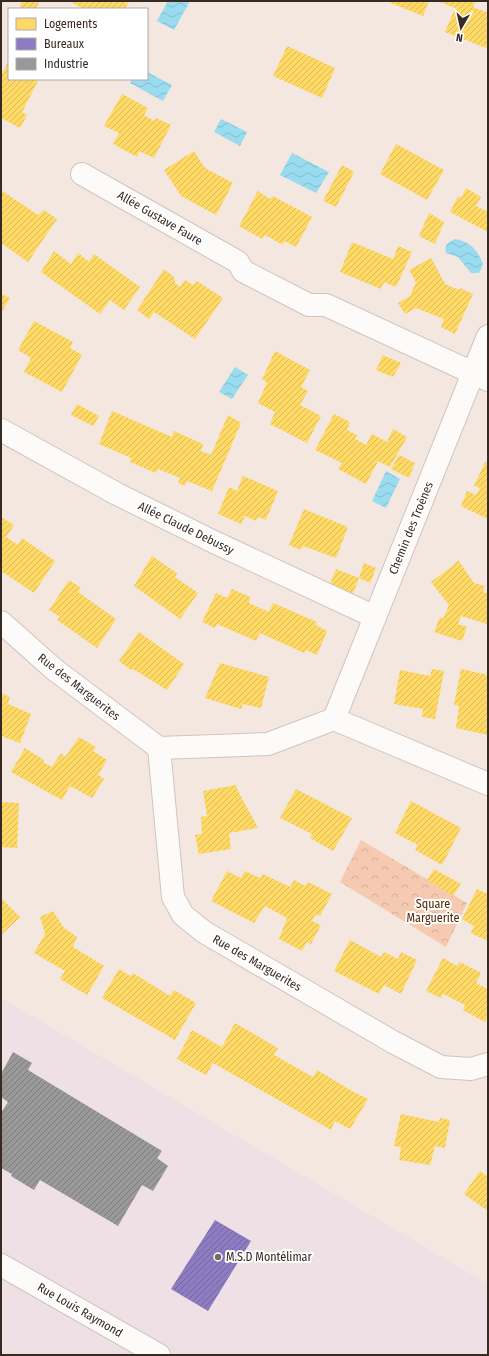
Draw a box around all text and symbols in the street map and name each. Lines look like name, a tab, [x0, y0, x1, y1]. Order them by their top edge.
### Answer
legend	[8, 8, 148, 80]
north arrow	[441, 8, 481, 48]
text: Logements	[44, 17, 97, 31]
text: N	[455, 30, 464, 44]
text: Bureaux	[44, 37, 85, 51]
text: Industrie	[44, 57, 88, 71]
street label: Allée Gustave Faure	[115, 188, 205, 248]
street label: Chemin des Troènes	[386, 480, 436, 576]
street label: Allée Claude Debussy	[136, 499, 237, 557]
street label: Rue des Marguerites	[35, 651, 123, 723]
park label: Square Marguerite	[406, 897, 460, 925]
street label: Rue des Marguerites	[210, 932, 304, 994]
place label: M.S.D Montélimar	[226, 1250, 313, 1264]
marker: M.S.D Montélimar	[213, 1252, 223, 1262]
street label: Rue Louis Raymond	[35, 1280, 125, 1340]

